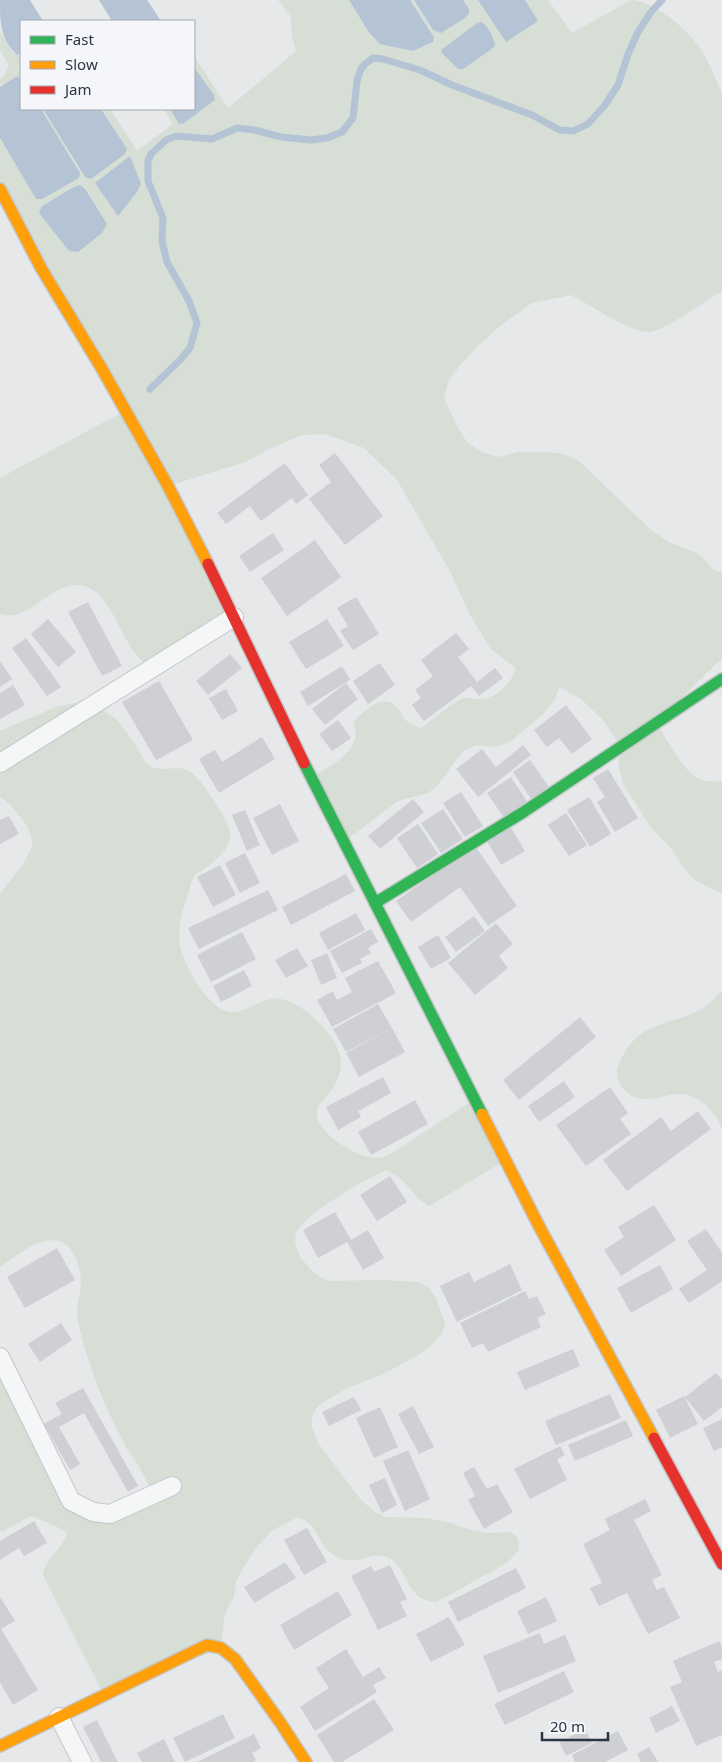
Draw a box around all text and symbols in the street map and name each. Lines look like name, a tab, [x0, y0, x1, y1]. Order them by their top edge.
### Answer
legend	[20, 20, 195, 110]
text: Fast	[65, 29, 94, 49]
text: Slow	[65, 54, 98, 74]
text: Jam	[63, 79, 92, 99]
scale bar	[542, 1710, 608, 1742]
text: 20 m	[550, 1716, 585, 1736]

